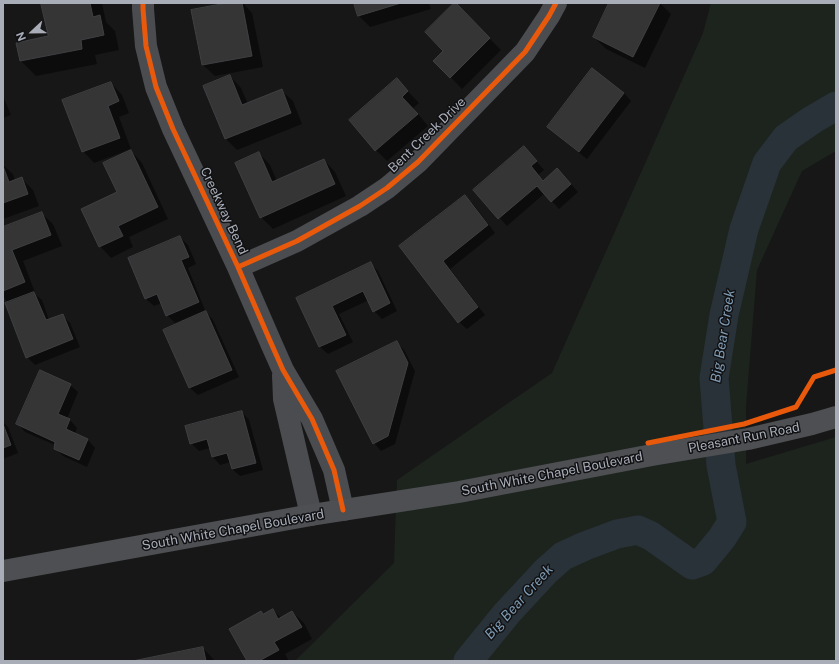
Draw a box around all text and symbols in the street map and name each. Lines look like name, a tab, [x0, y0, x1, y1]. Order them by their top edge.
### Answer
north arrow	[12, 12, 52, 52]
text: N	[14, 30, 28, 43]
street label: Bent Creek Drive	[385, 94, 469, 176]
street label: Creekway Bend	[197, 165, 251, 257]
water label: Big Bear Creek	[707, 288, 739, 384]
street label: Pleasant Run Road	[687, 420, 801, 456]
street label: South White Chapel Boulevard	[460, 449, 644, 499]
street label: South White Chapel Boulevard	[141, 506, 325, 554]
water label: Big Bear Creek	[481, 561, 557, 643]

